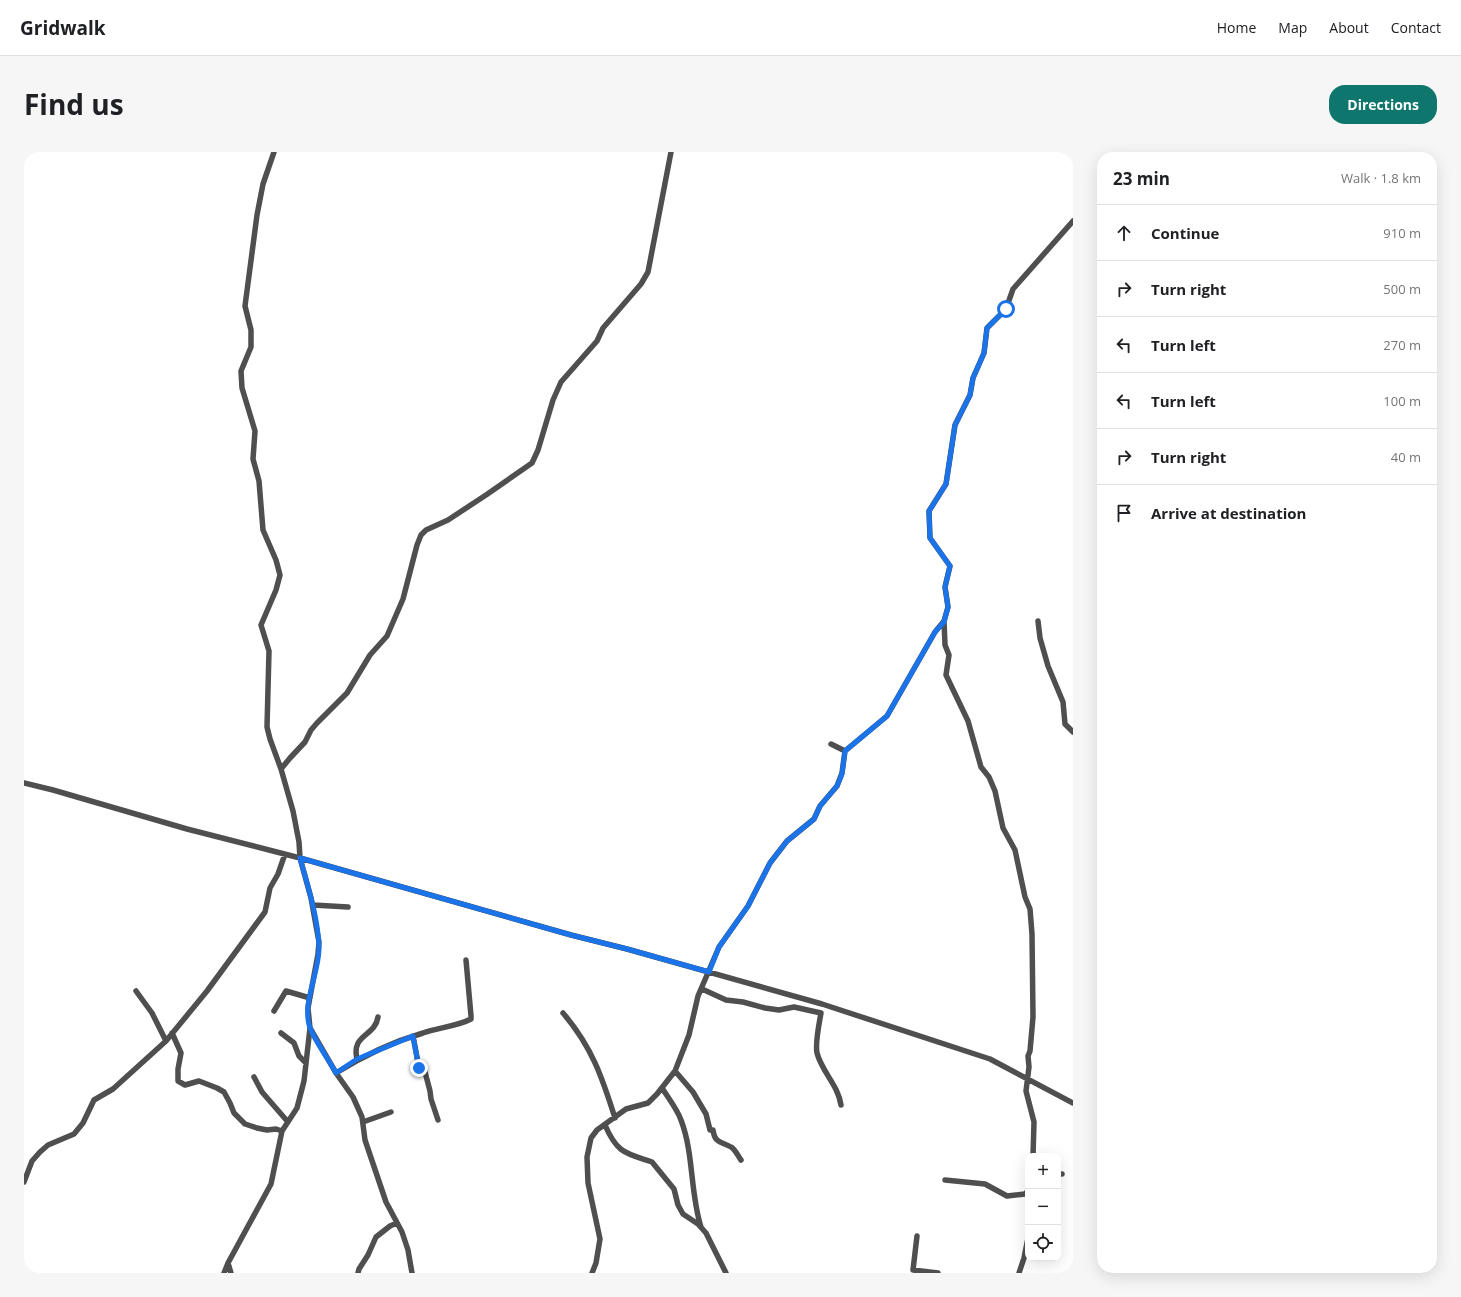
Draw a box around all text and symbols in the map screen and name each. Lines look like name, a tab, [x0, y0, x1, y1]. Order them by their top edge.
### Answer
text: Gridwalk	[20, 15, 106, 41]
text: Home	[1217, 18, 1256, 37]
text: Map	[1278, 18, 1307, 37]
text: About	[1329, 18, 1369, 37]
text: Contact	[1391, 18, 1441, 37]
text: Find us	[24, 85, 124, 123]
button: Directions	[1329, 85, 1437, 124]
text: 23 min	[1113, 167, 1170, 190]
text: Walk · 1.8 km	[1341, 169, 1421, 187]
icon: ahead	[1113, 222, 1135, 244]
text: Continue	[1151, 223, 1219, 243]
text: 910 m	[1383, 224, 1421, 242]
icon: right	[1113, 278, 1135, 300]
text: Turn right	[1151, 279, 1226, 299]
text: 500 m	[1383, 280, 1421, 298]
route start	[997, 300, 1015, 318]
icon: left	[1113, 334, 1135, 356]
text: Turn left	[1151, 335, 1216, 355]
text: 270 m	[1383, 336, 1421, 354]
icon: left	[1113, 390, 1135, 412]
text: Turn left	[1151, 391, 1216, 411]
text: 100 m	[1383, 392, 1421, 410]
icon: right	[1113, 446, 1135, 468]
text: Turn right	[1151, 447, 1226, 467]
text: 40 m	[1391, 448, 1421, 466]
icon: arrive	[1113, 502, 1135, 524]
text: Arrive at destination	[1151, 503, 1306, 523]
route end	[410, 1059, 428, 1077]
map controls	[1025, 1153, 1061, 1261]
button: +	[1025, 1153, 1061, 1189]
button: −	[1025, 1189, 1061, 1225]
button: locate	[1025, 1225, 1061, 1261]

